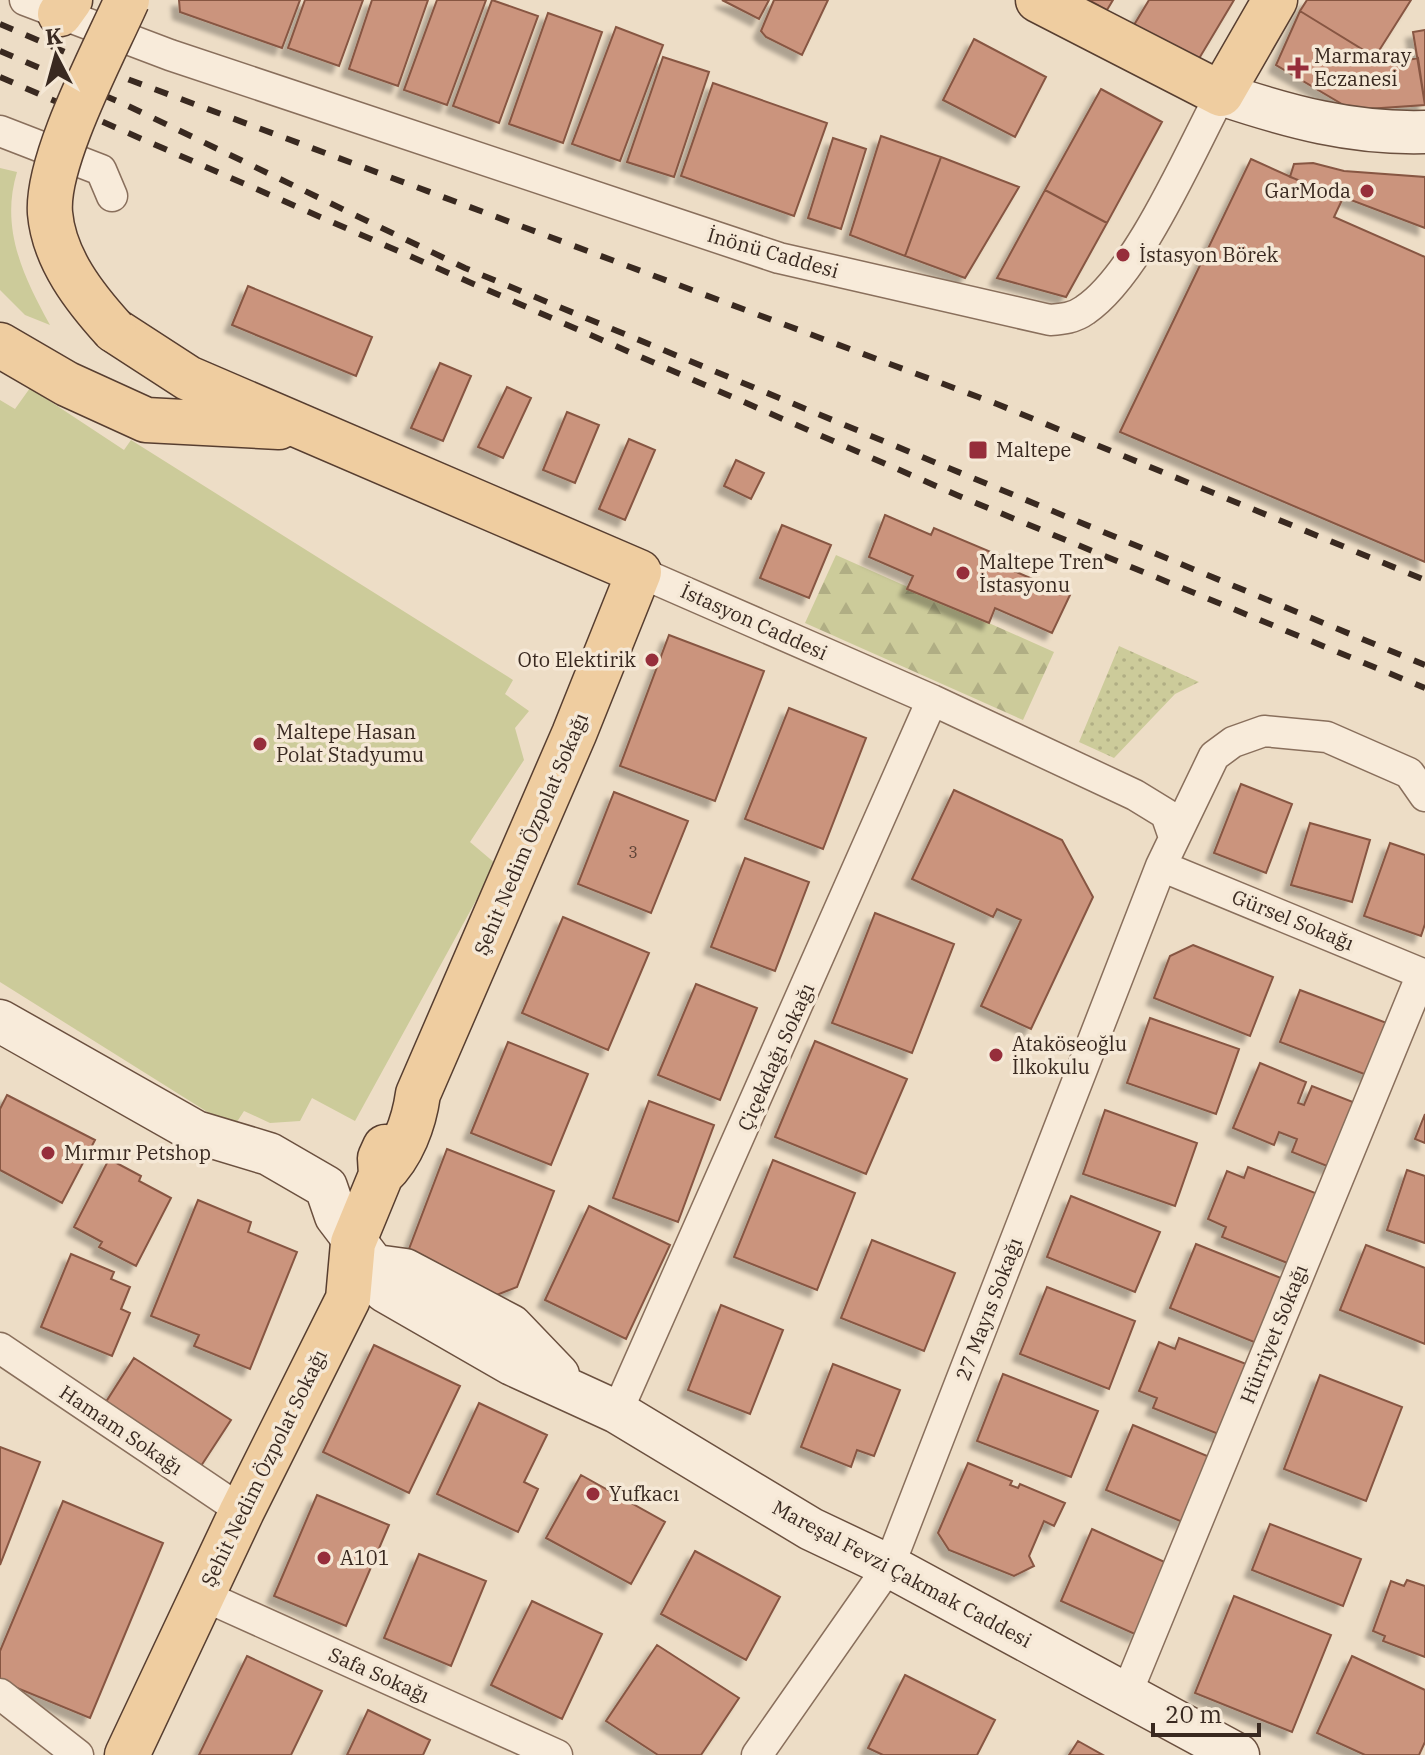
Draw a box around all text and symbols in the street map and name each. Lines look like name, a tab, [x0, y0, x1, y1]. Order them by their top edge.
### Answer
north arrow	[16, 16, 96, 96]
text: K	[44, 20, 64, 51]
place label: Marmaray Eczanesi	[1314, 42, 1412, 92]
marker: Marmaray Eczanesi	[1289, 59, 1307, 77]
place label: GarModa	[1265, 177, 1351, 204]
marker: GarModa	[1358, 182, 1376, 200]
street label: İnönü Caddesi	[704, 221, 842, 284]
place label: İstasyon Börek	[1139, 241, 1279, 268]
marker: İstasyon Börek	[1114, 246, 1132, 264]
place label: Maltepe	[996, 436, 1071, 463]
marker: Maltepe	[967, 439, 989, 461]
place label: Maltepe Tren İstasyonu	[979, 548, 1104, 598]
marker: Maltepe Tren İstasyonu	[954, 564, 972, 582]
street label: İstasyon Caddesi	[676, 577, 832, 666]
place label: Oto Elektirik	[517, 646, 636, 673]
marker: Oto Elektirik	[643, 651, 661, 669]
street label: Şehit Nedim Özpolat Sokağı	[467, 708, 594, 959]
place label: Maltepe Hasan Polat Stadyumu	[276, 718, 424, 768]
marker: Maltepe Hasan Polat Stadyumu	[251, 735, 269, 753]
house number: 3	[628, 842, 638, 862]
street label: Gürsel Sokağı	[1228, 883, 1358, 956]
street label: Çiçekdağı Sokağı	[731, 979, 820, 1135]
place label: Ataköseoğlu İlkokulu	[1012, 1030, 1127, 1080]
marker: Ataköseoğlu İlkokulu	[987, 1046, 1005, 1064]
place label: Mırmır Petshop	[64, 1139, 211, 1166]
marker: Mırmır Petshop	[39, 1144, 57, 1162]
street label: 27 Mayıs Sokağı	[949, 1234, 1028, 1384]
street label: Hürriyet Sokağı	[1233, 1260, 1314, 1407]
street label: Şehit Nedim Özpolat Sokağı	[194, 1345, 333, 1591]
street label: Hamam Sokağı	[54, 1378, 188, 1481]
place label: Yufkacı	[609, 1480, 679, 1507]
marker: Yufkacı	[584, 1485, 602, 1503]
street label: Mareşal Fevzi Çakmak Caddesi	[768, 1494, 1037, 1654]
place label: A101	[340, 1544, 390, 1571]
marker: A101	[315, 1549, 333, 1567]
street label: Safa Sokağı	[324, 1640, 434, 1709]
scale bar	[1153, 1687, 1259, 1737]
text: 20 m	[1165, 1698, 1222, 1730]

